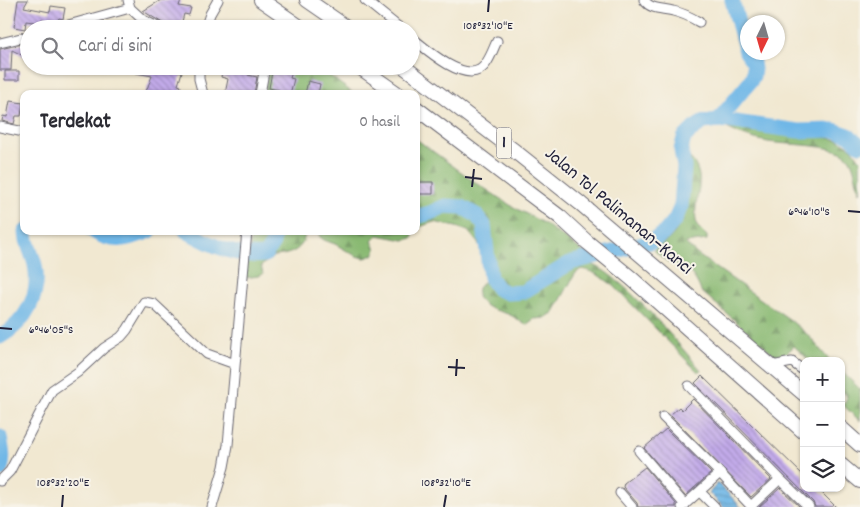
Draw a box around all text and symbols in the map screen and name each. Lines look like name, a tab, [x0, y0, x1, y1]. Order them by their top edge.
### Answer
north arrow	[740, 15, 785, 60]
text: 108°32'10"E	[463, 18, 513, 35]
search box	[20, 20, 420, 75]
icon: search	[38, 34, 66, 62]
text: Cari di sini	[78, 34, 152, 61]
text: Terdekat	[40, 108, 111, 138]
text: 0 hasil	[359, 111, 400, 134]
road number: 1	[496, 128, 512, 158]
street label: Jalan Tol Palimanan–Kanci	[538, 142, 699, 283]
text: 6°46'10"S	[788, 204, 830, 221]
text: 6°46'05"S	[29, 322, 73, 339]
map controls	[800, 357, 845, 492]
button: +	[800, 357, 845, 402]
button: −	[800, 402, 845, 447]
button: layers	[800, 447, 845, 492]
text: 108°32'20"E	[37, 475, 90, 492]
text: 108°32'10"E	[421, 475, 471, 492]

